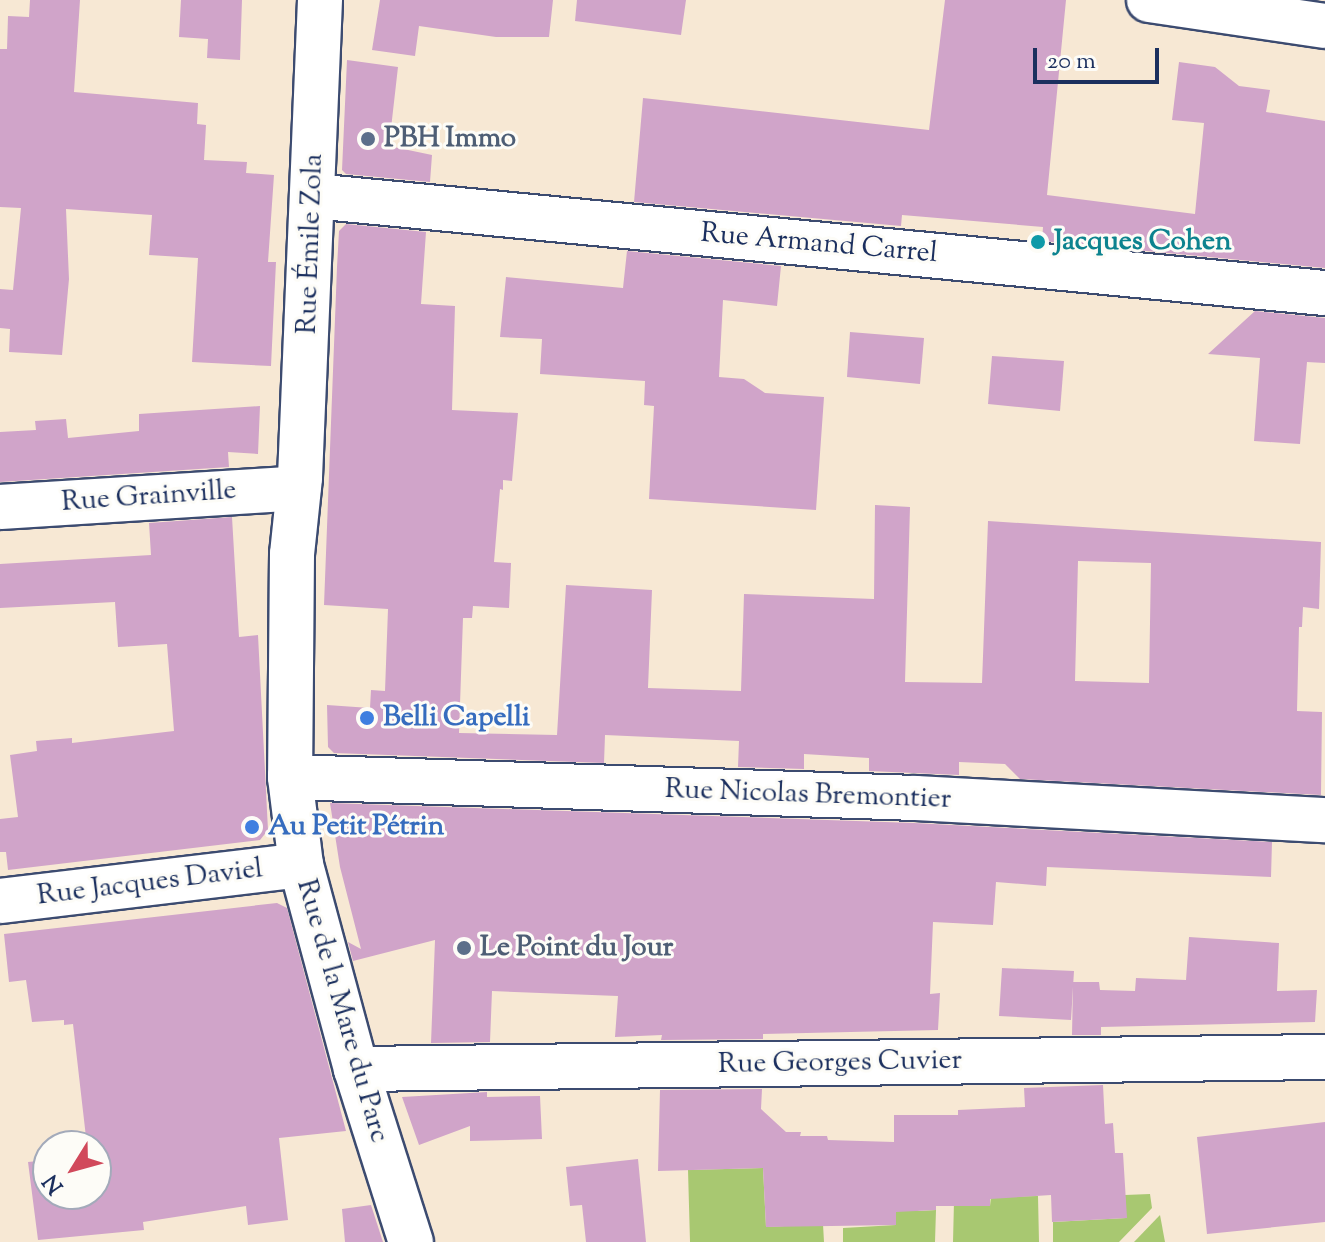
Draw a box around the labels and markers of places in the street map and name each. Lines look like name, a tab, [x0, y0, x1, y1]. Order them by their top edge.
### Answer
place label: PBH Immo	[384, 122, 516, 156]
marker: PBH Immo	[359, 130, 377, 148]
place label: Jacques Cohen	[1054, 225, 1232, 259]
marker: Jacques Cohen	[1029, 233, 1047, 251]
place label: Belli Capelli	[383, 701, 530, 735]
marker: Belli Capelli	[358, 709, 376, 727]
place label: Au Petit Pétrin	[268, 810, 444, 844]
marker: Au Petit Pétrin	[243, 818, 261, 836]
place label: Le Point du Jour	[480, 931, 673, 965]
marker: Le Point du Jour	[455, 939, 473, 957]

